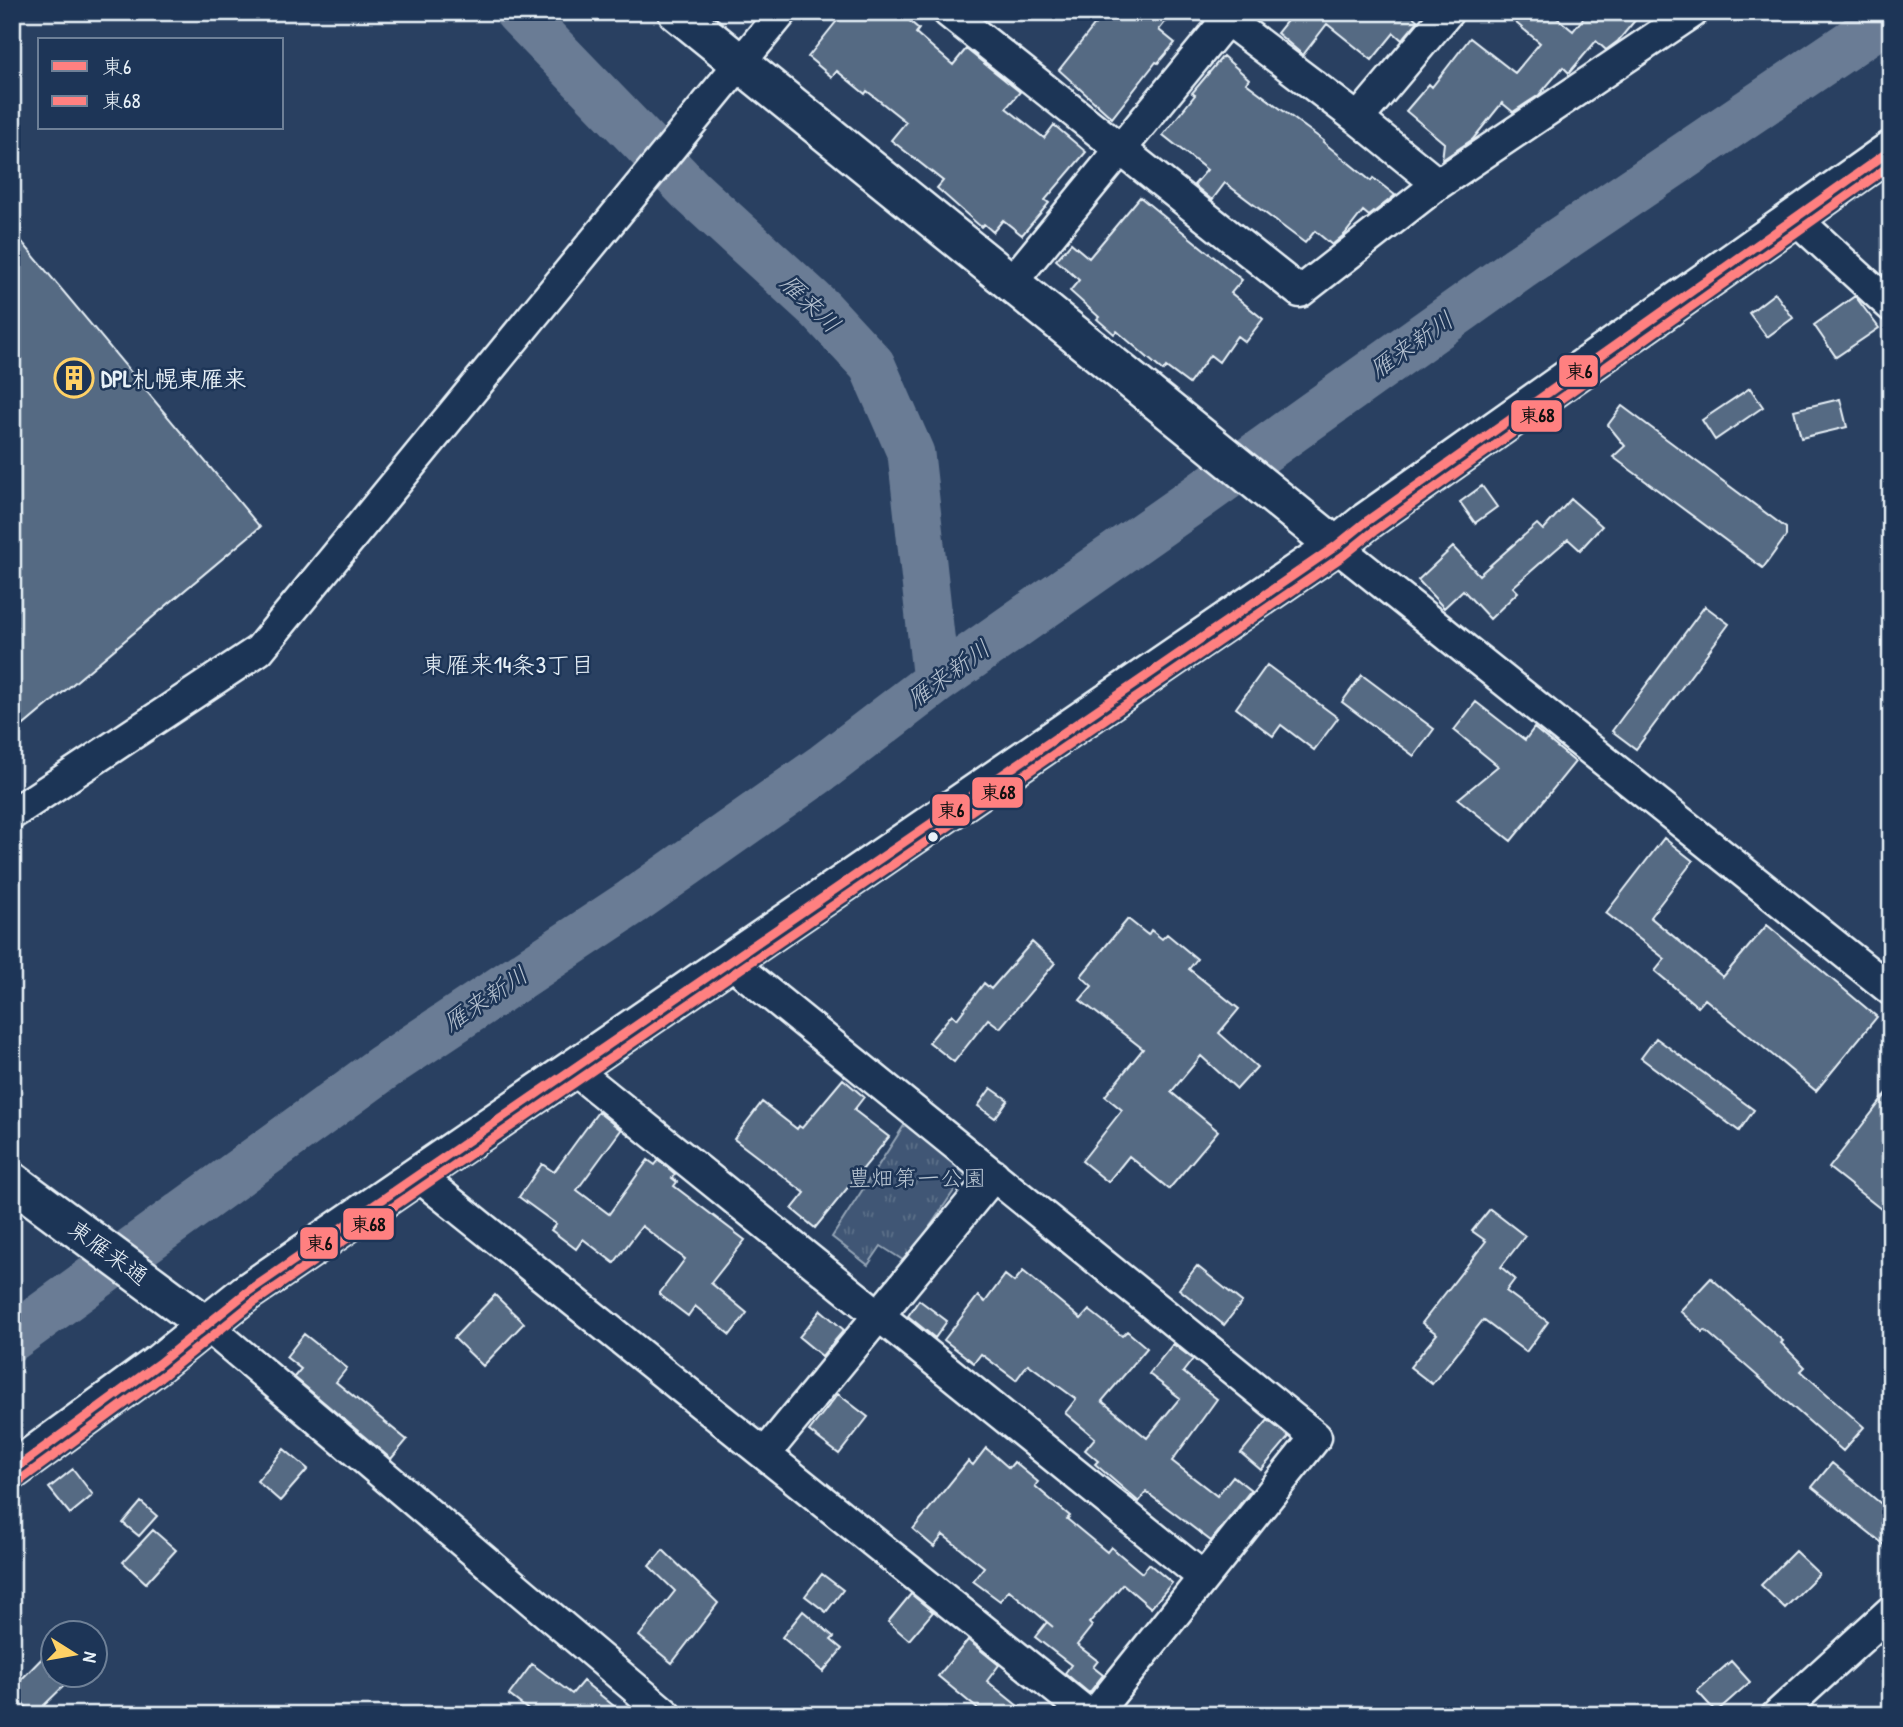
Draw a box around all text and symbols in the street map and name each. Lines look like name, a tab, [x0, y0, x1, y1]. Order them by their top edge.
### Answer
legend	[38, 38, 284, 130]
text: 東6	[102, 52, 131, 81]
text: 東68	[102, 86, 140, 115]
water label: 雁来川	[774, 266, 848, 340]
water label: 雁来新川	[1363, 303, 1459, 385]
line badge: 東6	[1558, 354, 1599, 388]
building icon: DPL札幌東雁来	[53, 357, 95, 399]
text: 東6	[1566, 358, 1593, 384]
place label: DPL札幌東雁来	[101, 363, 247, 394]
line badge: 東68	[1510, 399, 1563, 433]
text: 東68	[1520, 402, 1554, 428]
water label: 雁来新川	[900, 632, 996, 714]
district label: 東雁来14条3丁目	[422, 648, 594, 680]
line badge: 東68	[971, 776, 1024, 809]
text: 東68	[981, 779, 1015, 805]
line badge: 東6	[931, 793, 971, 827]
text: 東6	[938, 797, 965, 823]
unlabelled marker	[926, 830, 940, 844]
water label: 雁来新川	[436, 958, 534, 1038]
park label: 豊畑第一公園	[848, 1162, 986, 1193]
line badge: 東68	[342, 1207, 395, 1241]
text: 東68	[351, 1211, 385, 1237]
street label: 東雁来通	[63, 1212, 155, 1292]
line badge: 東6	[299, 1226, 339, 1260]
text: 東6	[306, 1230, 333, 1256]
north arrow	[38, 1618, 108, 1688]
text: N	[77, 1650, 104, 1665]

